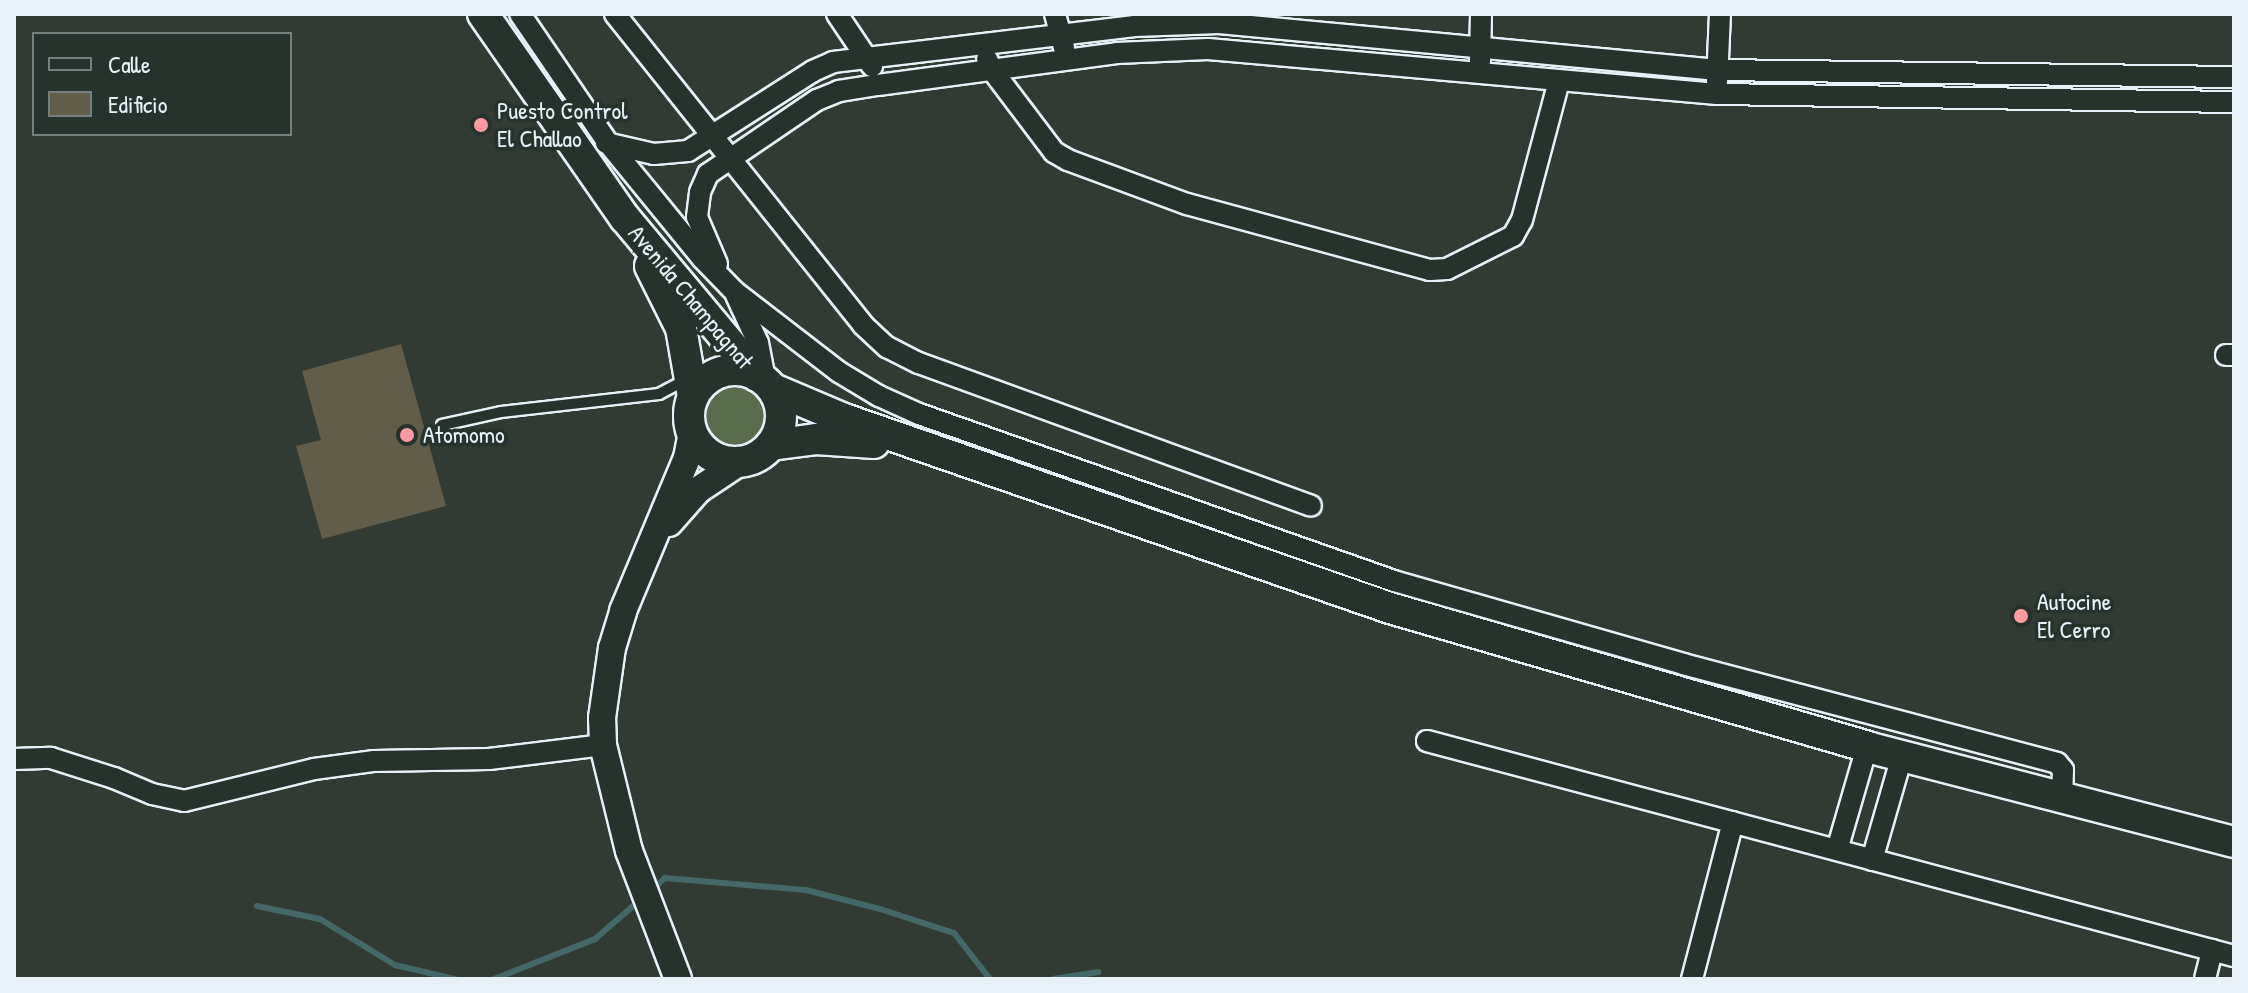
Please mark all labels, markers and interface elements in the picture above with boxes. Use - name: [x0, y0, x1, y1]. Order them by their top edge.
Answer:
- legend: [32, 32, 292, 136]
- text: Calle: [108, 48, 150, 80]
- text: Edificio: [108, 88, 167, 120]
- place label: Puesto Control El Challao: [497, 97, 628, 153]
- marker: Puesto Control El Challao: [472, 116, 490, 134]
- street label: Avenida Champagnat: [622, 219, 760, 375]
- place label: Atomomo: [423, 421, 505, 449]
- marker: Atomomo: [398, 426, 416, 444]
- place label: Autocine El Cerro: [2037, 588, 2111, 644]
- marker: Autocine El Cerro: [2012, 607, 2030, 625]

